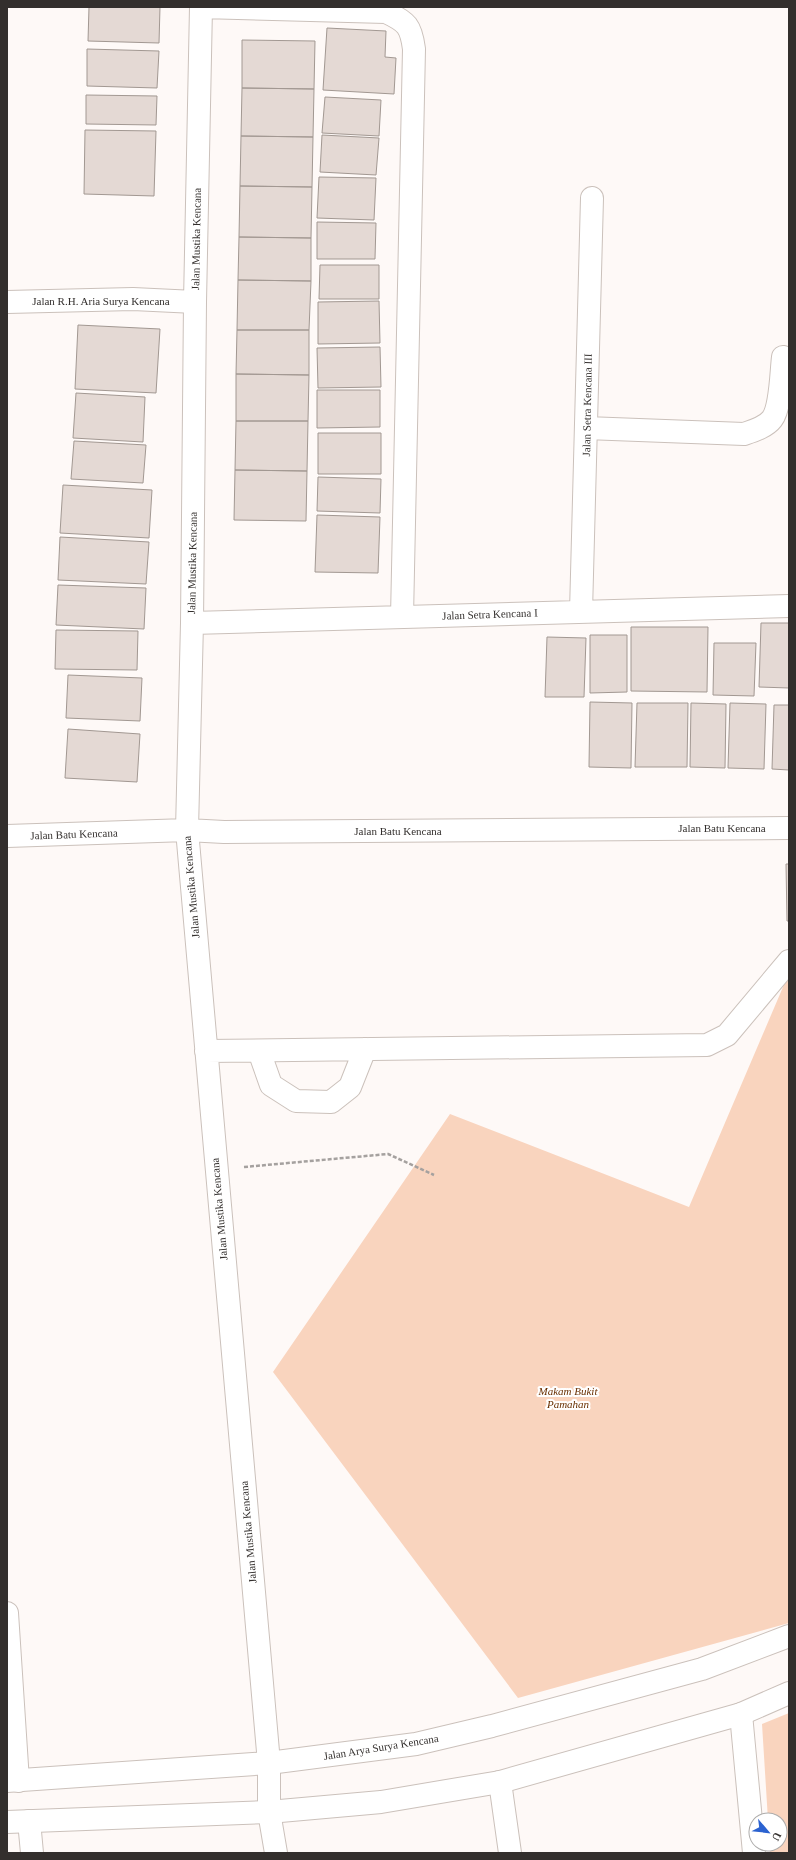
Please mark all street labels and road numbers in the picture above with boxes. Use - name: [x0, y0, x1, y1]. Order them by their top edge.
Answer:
- street label: Jalan Mustika Kencana: [189, 187, 203, 290]
- street label: Jalan R.H. Aria Surya Kencana: [32, 295, 170, 307]
- street label: Jalan Setra Kencana III: [580, 353, 594, 457]
- street label: Jalan Mustika Kencana: [185, 511, 199, 614]
- street label: Jalan Setra Kencana I: [442, 606, 538, 622]
- street label: Jalan Batu Kencana: [678, 822, 766, 834]
- street label: Jalan Batu Kencana: [354, 825, 442, 837]
- street label: Jalan Batu Kencana: [30, 826, 118, 842]
- street label: Jalan Mustika Kencana: [181, 835, 201, 939]
- street label: Jalan Mustika Kencana: [209, 1157, 229, 1261]
- street label: Jalan Mustika Kencana: [238, 1480, 258, 1584]
- street label: Jalan Arya Surya Kencana: [323, 1732, 440, 1762]

